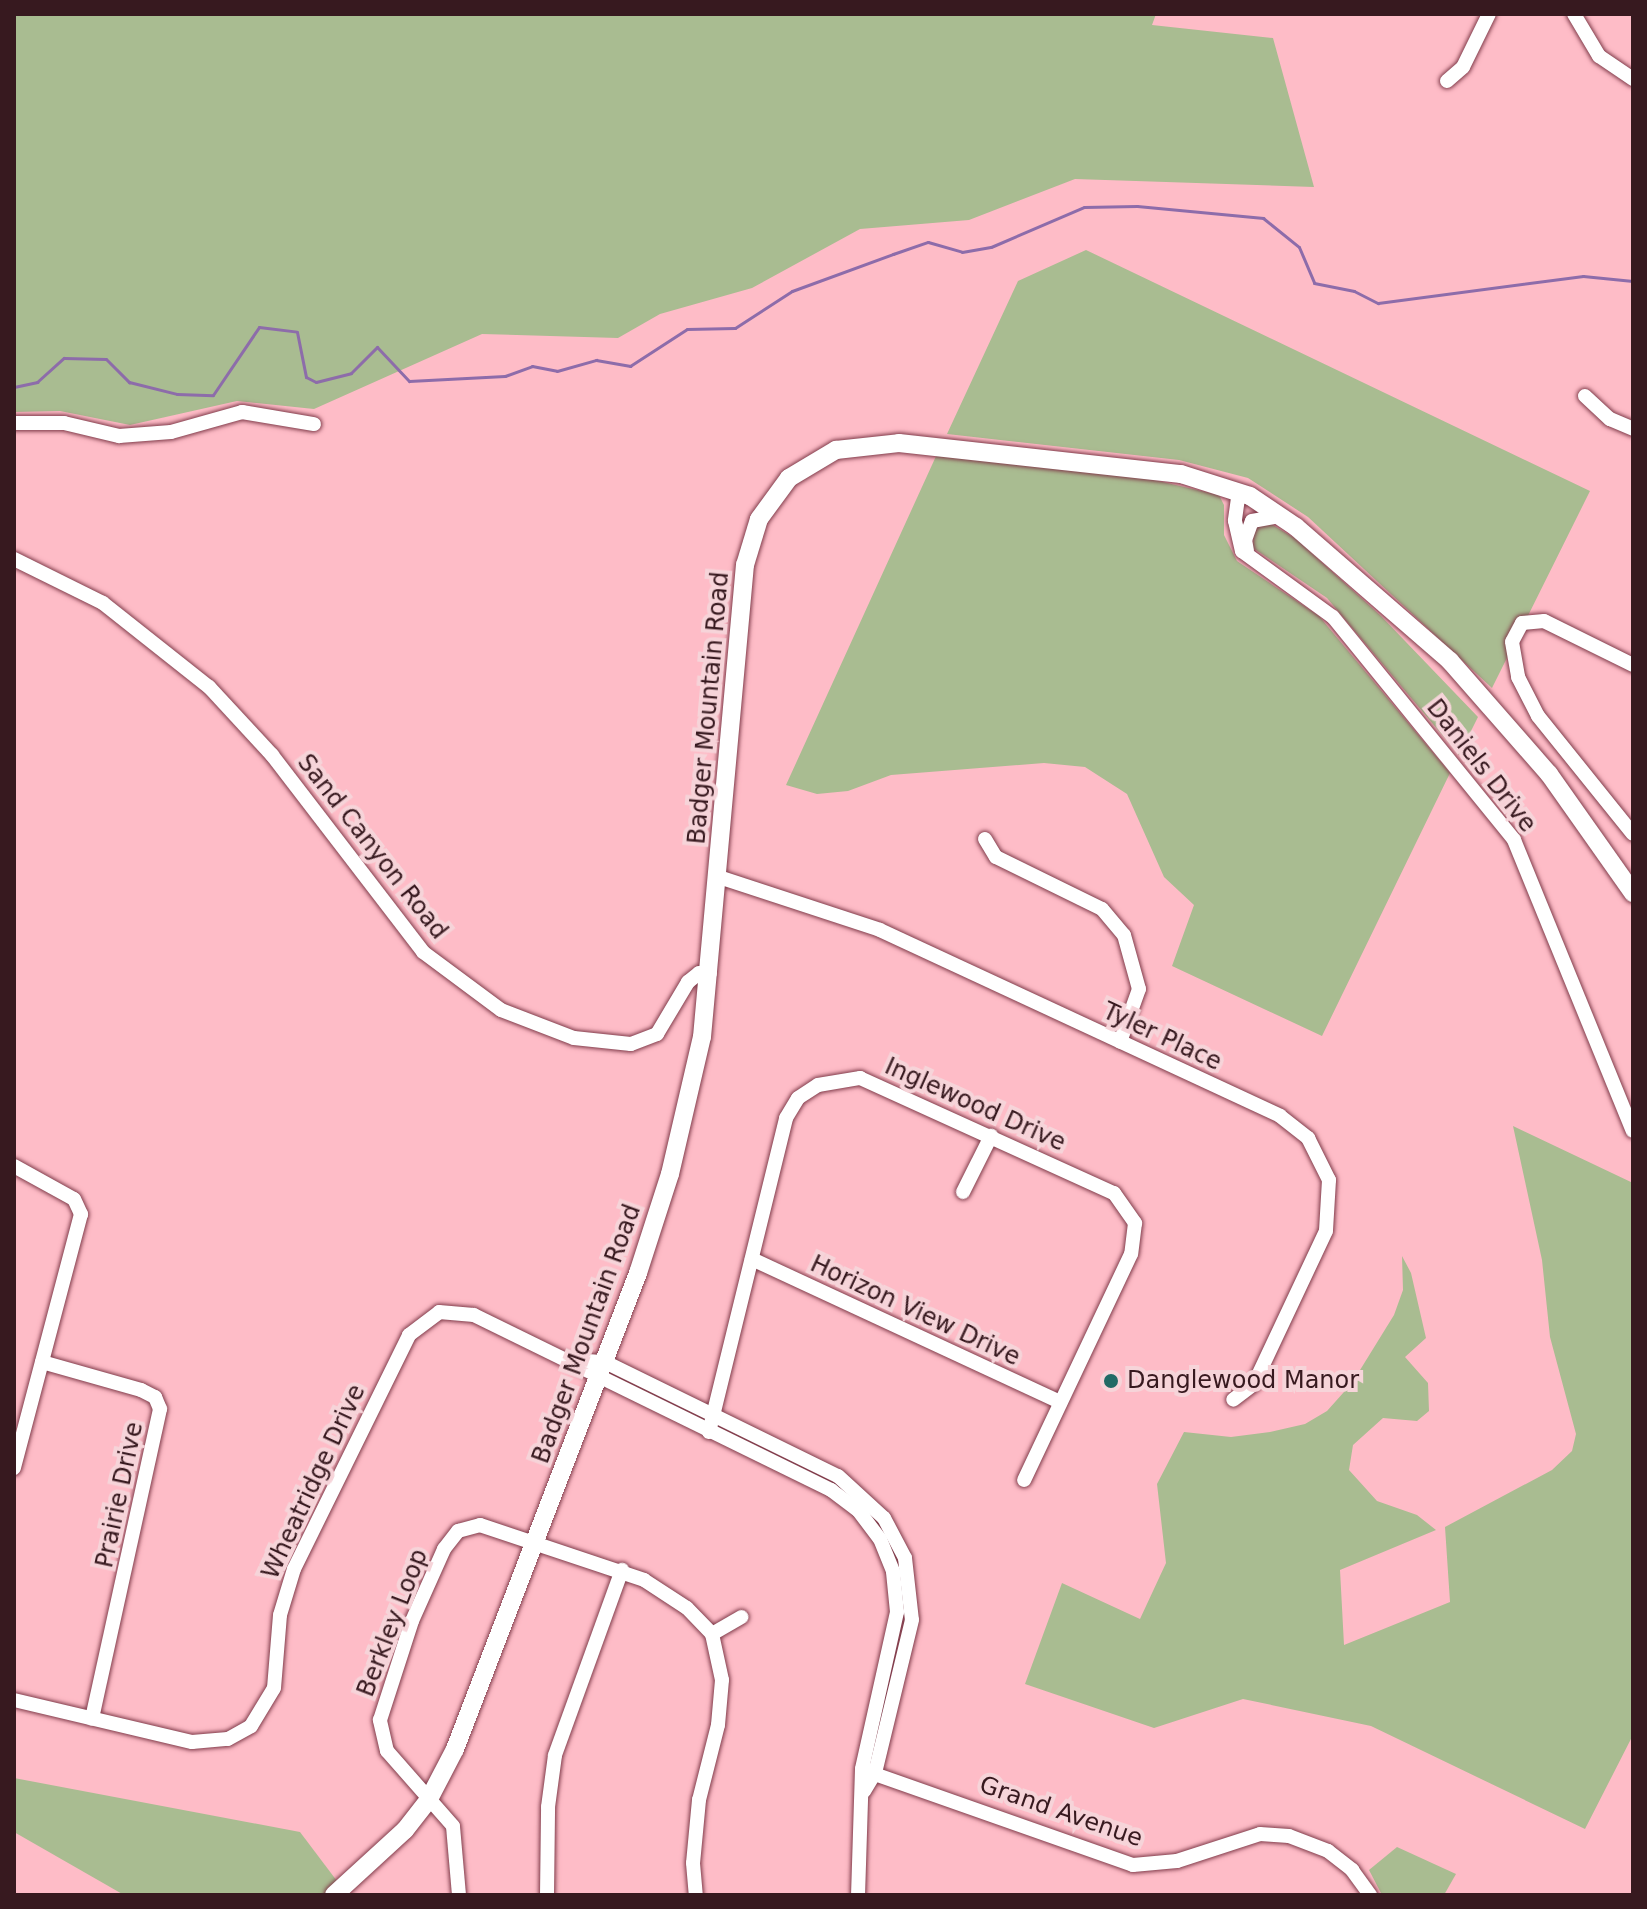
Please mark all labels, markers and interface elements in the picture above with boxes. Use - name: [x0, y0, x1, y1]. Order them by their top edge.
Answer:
- street label: Badger Mountain Road: [683, 570, 735, 846]
- street label: Daniels Drive: [1420, 694, 1542, 838]
- street label: Sand Canyon Road: [291, 749, 453, 945]
- street label: Tyler Place: [1098, 997, 1226, 1077]
- street label: Inglewood Drive: [880, 1052, 1070, 1158]
- street label: Badger Mountain Road: [527, 1201, 647, 1467]
- street label: Horizon View Drive: [806, 1250, 1024, 1372]
- place label: Danglewood Manor: [1127, 1367, 1359, 1395]
- marker: Danglewood Manor: [1102, 1372, 1120, 1390]
- street label: Wheatridge Drive: [256, 1380, 372, 1584]
- street label: Prairie Drive: [91, 1420, 149, 1570]
- street label: Berkley Loop: [352, 1545, 434, 1701]
- street label: Grand Avenue: [976, 1771, 1146, 1853]

